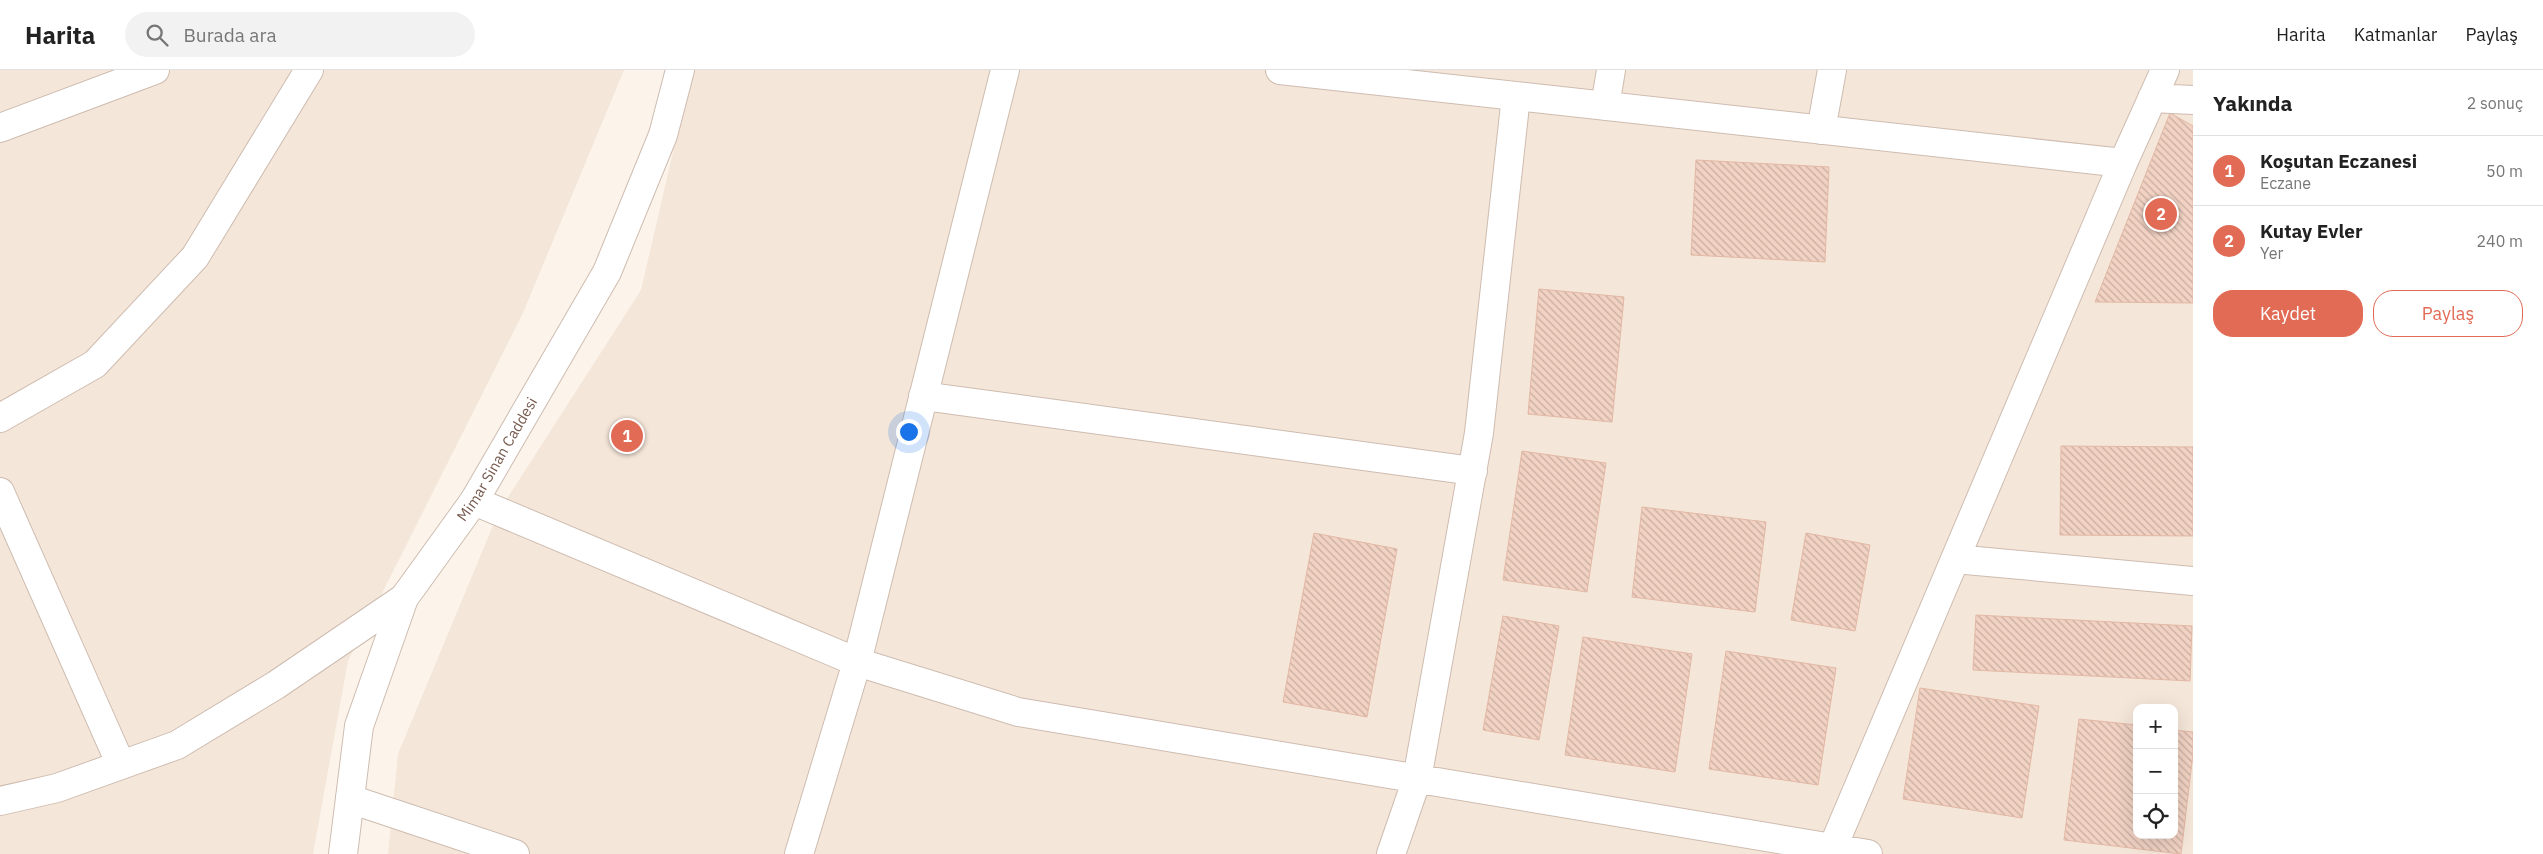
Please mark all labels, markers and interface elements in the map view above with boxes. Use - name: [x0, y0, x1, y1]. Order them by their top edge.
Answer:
- search box: [125, 12, 475, 57]
- text: Harita: [25, 19, 95, 51]
- icon: search: [143, 21, 171, 49]
- text: Burada ara: [183, 23, 277, 47]
- text: Harita: [2276, 23, 2326, 46]
- text: Katmanlar: [2354, 23, 2437, 46]
- text: Paylaş: [2465, 23, 2518, 46]
- text: Yakında: [2213, 89, 2293, 117]
- text: 2 sonuç: [2467, 93, 2523, 113]
- text: Koşutan Eczanesi: [2260, 149, 2417, 173]
- text: 1: [2224, 161, 2234, 181]
- text: 50 m: [2486, 161, 2523, 181]
- text: Eczane: [2260, 173, 2311, 193]
- pin: 2: [2145, 195, 2177, 233]
- text: Kutay Evler: [2260, 219, 2363, 243]
- text: 2: [2224, 231, 2234, 251]
- text: 240 m: [2476, 231, 2523, 251]
- text: Yer: [2260, 243, 2283, 263]
- button: Kaydet: [2213, 290, 2363, 337]
- button: Paylaş: [2373, 290, 2523, 337]
- street label: Mimar Sinan Caddesi: [452, 394, 541, 525]
- pin: 1: [611, 417, 643, 455]
- your location: [896, 419, 922, 445]
- map controls: [2133, 704, 2178, 839]
- button: +: [2133, 704, 2178, 749]
- button: −: [2133, 749, 2178, 794]
- button: locate: [2133, 794, 2178, 839]

